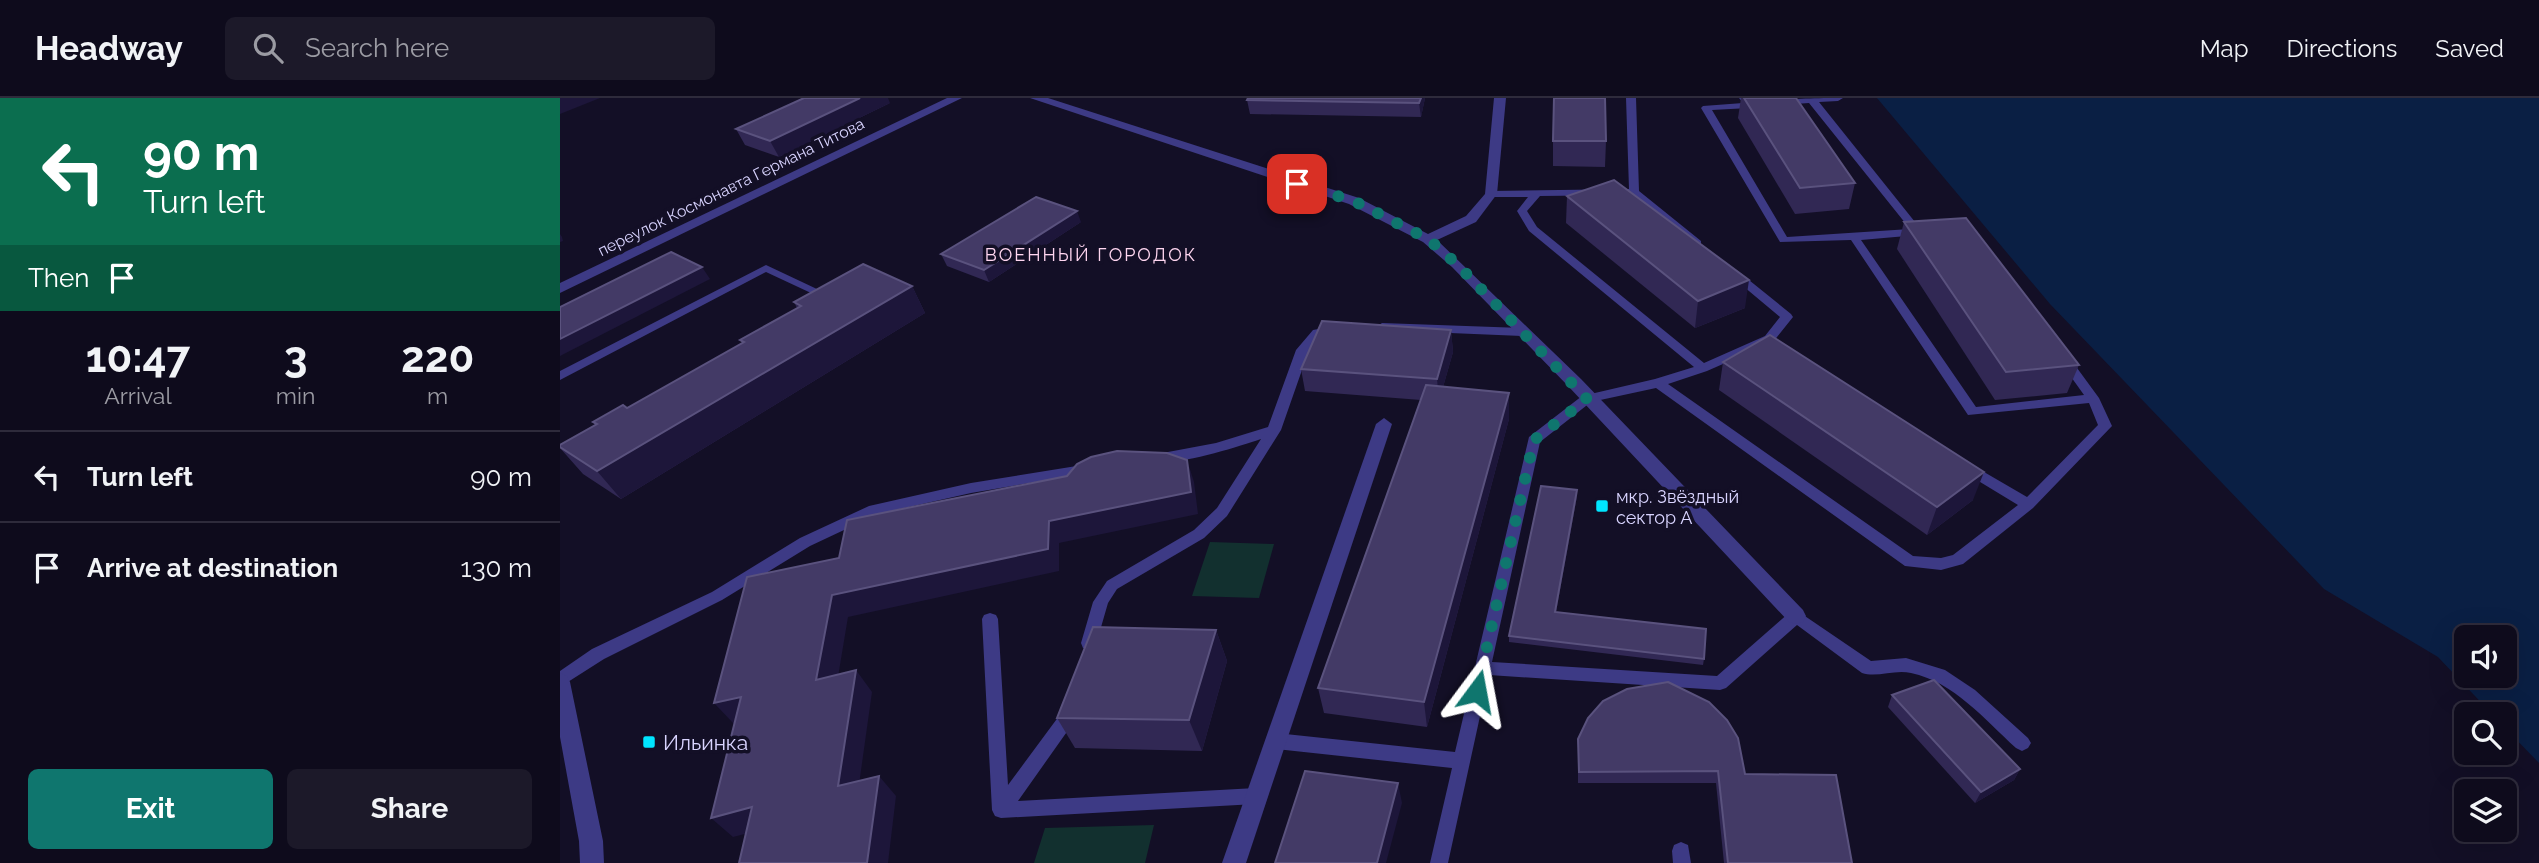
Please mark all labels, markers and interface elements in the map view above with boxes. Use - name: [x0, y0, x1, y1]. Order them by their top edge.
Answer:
- search box: [225, 17, 715, 80]
- text: Headway: [35, 29, 183, 68]
- icon: search: [249, 29, 287, 67]
- text: Search here: [305, 33, 449, 63]
- text: Map: [2200, 34, 2249, 63]
- text: Directions: [2287, 34, 2397, 63]
- text: Saved: [2435, 34, 2504, 63]
- street label: переулок Космонавта Германа Титова: [595, 114, 867, 260]
- text: 90 m: [143, 124, 259, 181]
- icon: left: [28, 126, 119, 217]
- pin: [1267, 154, 1327, 214]
- icon: arrive: [1278, 165, 1316, 203]
- text: Turn left: [143, 183, 265, 220]
- district label: ВОЕННЫЙ ГОРОДОК: [985, 244, 1197, 265]
- icon: arrive: [103, 259, 141, 297]
- text: Then: [28, 263, 89, 293]
- text: 10:47: [86, 333, 190, 382]
- text: 3: [284, 333, 307, 382]
- text: 220: [401, 333, 474, 382]
- text: Arrival: [104, 382, 172, 409]
- text: min: [276, 382, 315, 409]
- text: m: [427, 382, 448, 409]
- icon: left: [28, 458, 66, 496]
- text: Turn left: [87, 462, 193, 492]
- text: 90 m: [470, 462, 532, 492]
- place label: мкр. Звёздный сектор А: [1616, 486, 1739, 528]
- marker: мкр. Звёздный сектор А: [1594, 498, 1610, 514]
- icon: arrive: [28, 549, 66, 587]
- text: Arrive at destination: [87, 553, 338, 583]
- text: 130 m: [461, 553, 532, 583]
- map controls: [2454, 625, 2517, 842]
- button: sound: [2454, 625, 2517, 688]
- position arrow: [1440, 654, 1514, 728]
- button: search: [2454, 702, 2517, 765]
- place label: Ильинка: [663, 730, 748, 755]
- marker: Ильинка: [641, 734, 657, 750]
- button: Exit: [28, 769, 273, 849]
- button: Share: [287, 769, 532, 849]
- button: layers: [2454, 779, 2517, 842]

